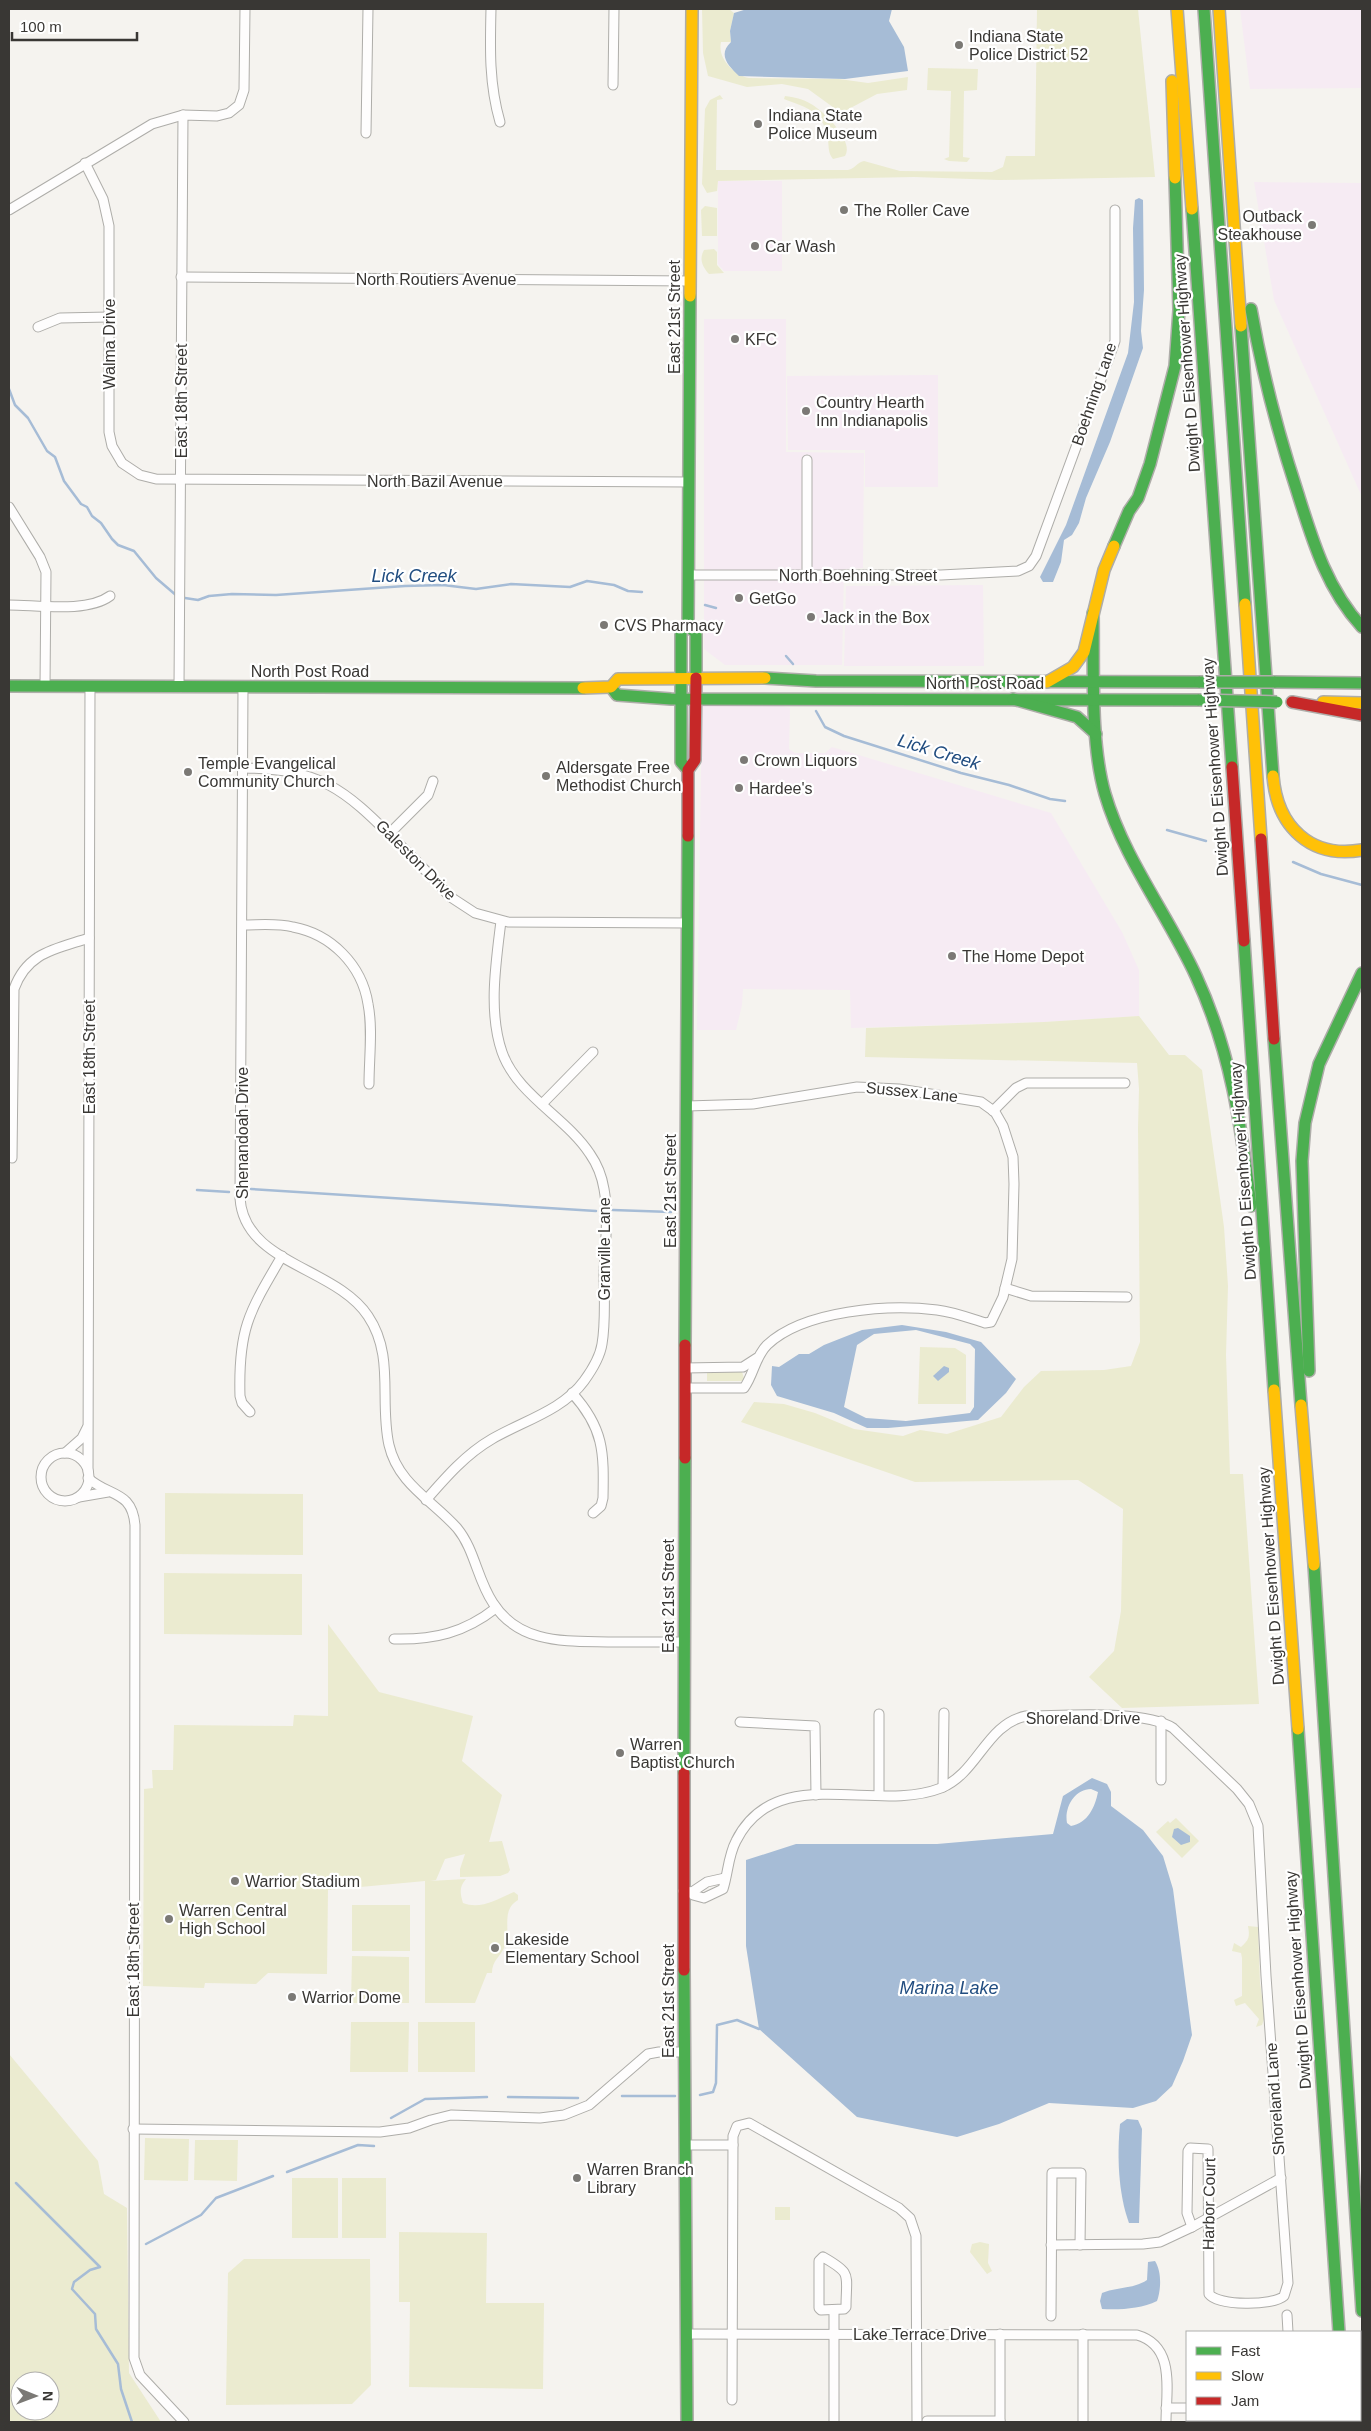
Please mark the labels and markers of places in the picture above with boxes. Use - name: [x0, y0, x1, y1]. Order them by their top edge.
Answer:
- place label: Indiana State Police District 52: [969, 28, 1088, 63]
- marker: Indiana State Police District 52: [953, 39, 965, 51]
- place label: Indiana State Police Museum: [768, 107, 877, 142]
- marker: Indiana State Police Museum: [752, 118, 764, 130]
- place label: The Roller Cave: [854, 202, 970, 219]
- marker: The Roller Cave: [838, 204, 850, 216]
- place label: Outback Steakhouse: [1217, 208, 1303, 243]
- marker: Outback Steakhouse: [1306, 219, 1318, 231]
- place label: Car Wash: [765, 238, 836, 255]
- marker: Car Wash: [749, 240, 761, 252]
- place label: KFC: [745, 331, 777, 348]
- marker: KFC: [729, 333, 741, 345]
- place label: Country Hearth Inn Indianapolis: [816, 394, 928, 429]
- marker: Country Hearth Inn Indianapolis: [800, 405, 812, 417]
- place label: GetGo: [749, 590, 796, 607]
- marker: GetGo: [733, 592, 745, 604]
- place label: Jack in the Box: [821, 609, 930, 626]
- marker: Jack in the Box: [805, 611, 817, 623]
- place label: CVS Pharmacy: [614, 617, 723, 634]
- marker: CVS Pharmacy: [598, 619, 610, 631]
- place label: Crown Liquors: [754, 752, 857, 769]
- marker: Crown Liquors: [738, 754, 750, 766]
- place label: Temple Evangelical Community Church: [198, 755, 336, 790]
- place label: Aldersgate Free Methodist Church: [556, 759, 681, 794]
- marker: Temple Evangelical Community Church: [182, 766, 194, 778]
- marker: Aldersgate Free Methodist Church: [540, 770, 552, 782]
- place label: Hardee's: [749, 780, 813, 797]
- marker: Hardee's: [733, 782, 745, 794]
- place label: The Home Depot: [962, 948, 1084, 965]
- marker: The Home Depot: [946, 950, 958, 962]
- place label: Warren Baptist Church: [630, 1736, 735, 1771]
- marker: Warren Baptist Church: [614, 1747, 626, 1759]
- place label: Warrior Stadium: [245, 1873, 360, 1890]
- marker: Warrior Stadium: [229, 1875, 241, 1887]
- place label: Warren Central High School: [179, 1902, 287, 1937]
- marker: Warren Central High School: [163, 1913, 175, 1925]
- place label: Lakeside Elementary School: [505, 1931, 639, 1966]
- marker: Lakeside Elementary School: [489, 1942, 501, 1954]
- place label: Warrior Dome: [302, 1989, 401, 2006]
- marker: Warrior Dome: [286, 1991, 298, 2003]
- place label: Warren Branch Library: [587, 2161, 694, 2196]
- marker: Warren Branch Library: [571, 2172, 583, 2184]

